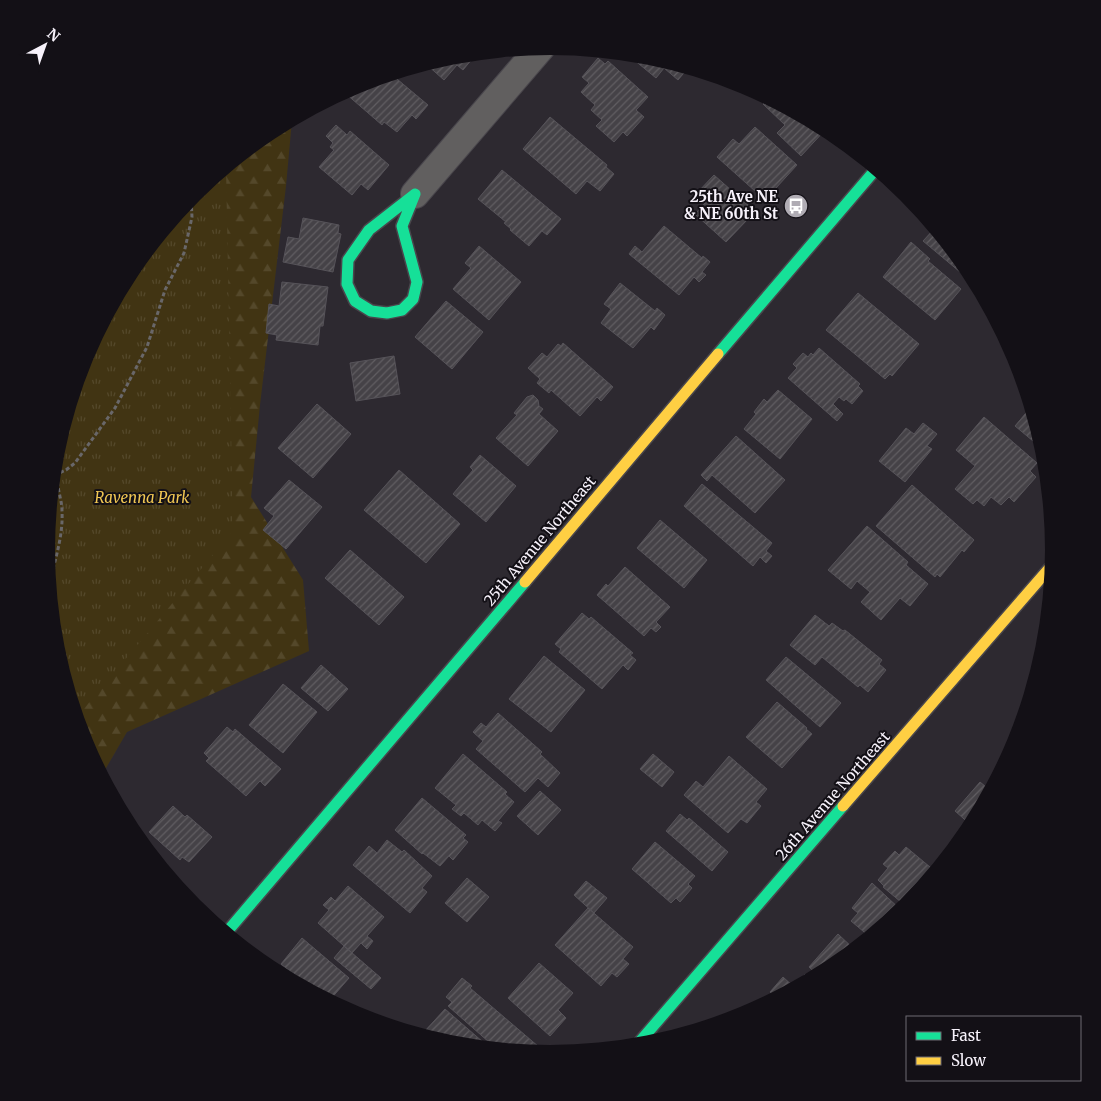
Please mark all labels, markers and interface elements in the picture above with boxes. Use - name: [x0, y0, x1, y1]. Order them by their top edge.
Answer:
- north arrow: [20, 20, 70, 70]
- text: N: [43, 25, 64, 46]
- place label: 25th Ave NE & NE 60th St: [684, 187, 778, 223]
- bus stop icon: 25th Ave NE & NE 60th St: [783, 193, 809, 219]
- street label: 25th Avenue Northeast: [480, 472, 600, 610]
- park label: Ravenna Park: [94, 488, 190, 507]
- street label: 26th Avenue Northeast: [771, 727, 894, 864]
- legend: [906, 1016, 1081, 1081]
- text: Fast: [951, 1026, 981, 1045]
- text: Slow: [951, 1051, 986, 1070]

